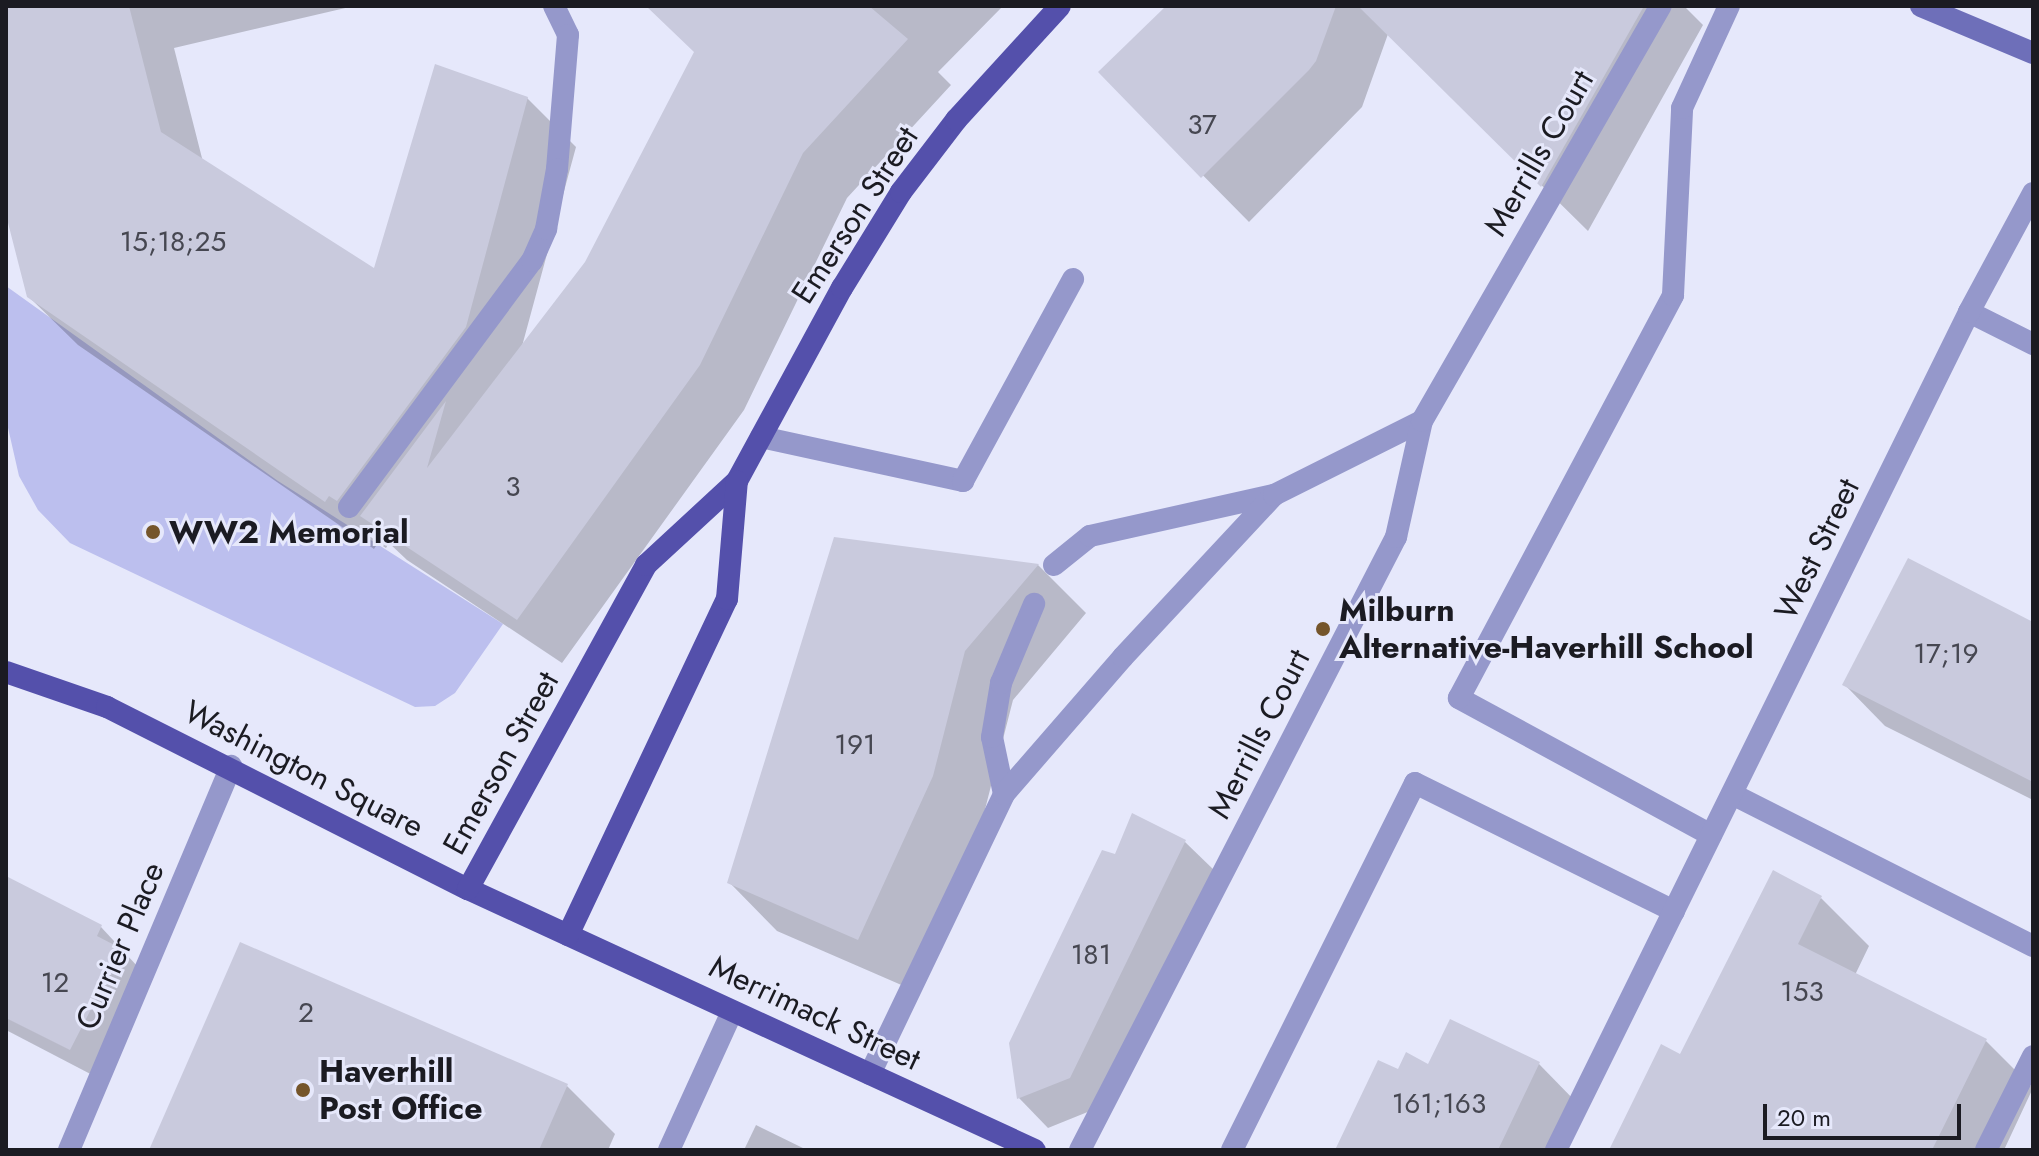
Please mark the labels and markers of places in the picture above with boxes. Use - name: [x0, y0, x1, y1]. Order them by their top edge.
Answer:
- place label: WW2 Memorial: [169, 513, 409, 551]
- marker: WW2 Memorial: [144, 523, 162, 541]
- place label: Milburn Alternative-Haverhill School: [1339, 592, 1754, 667]
- marker: Milburn Alternative-Haverhill School: [1314, 620, 1332, 638]
- place label: Haverhill Post Office: [319, 1053, 482, 1128]
- marker: Haverhill Post Office: [294, 1081, 312, 1099]

